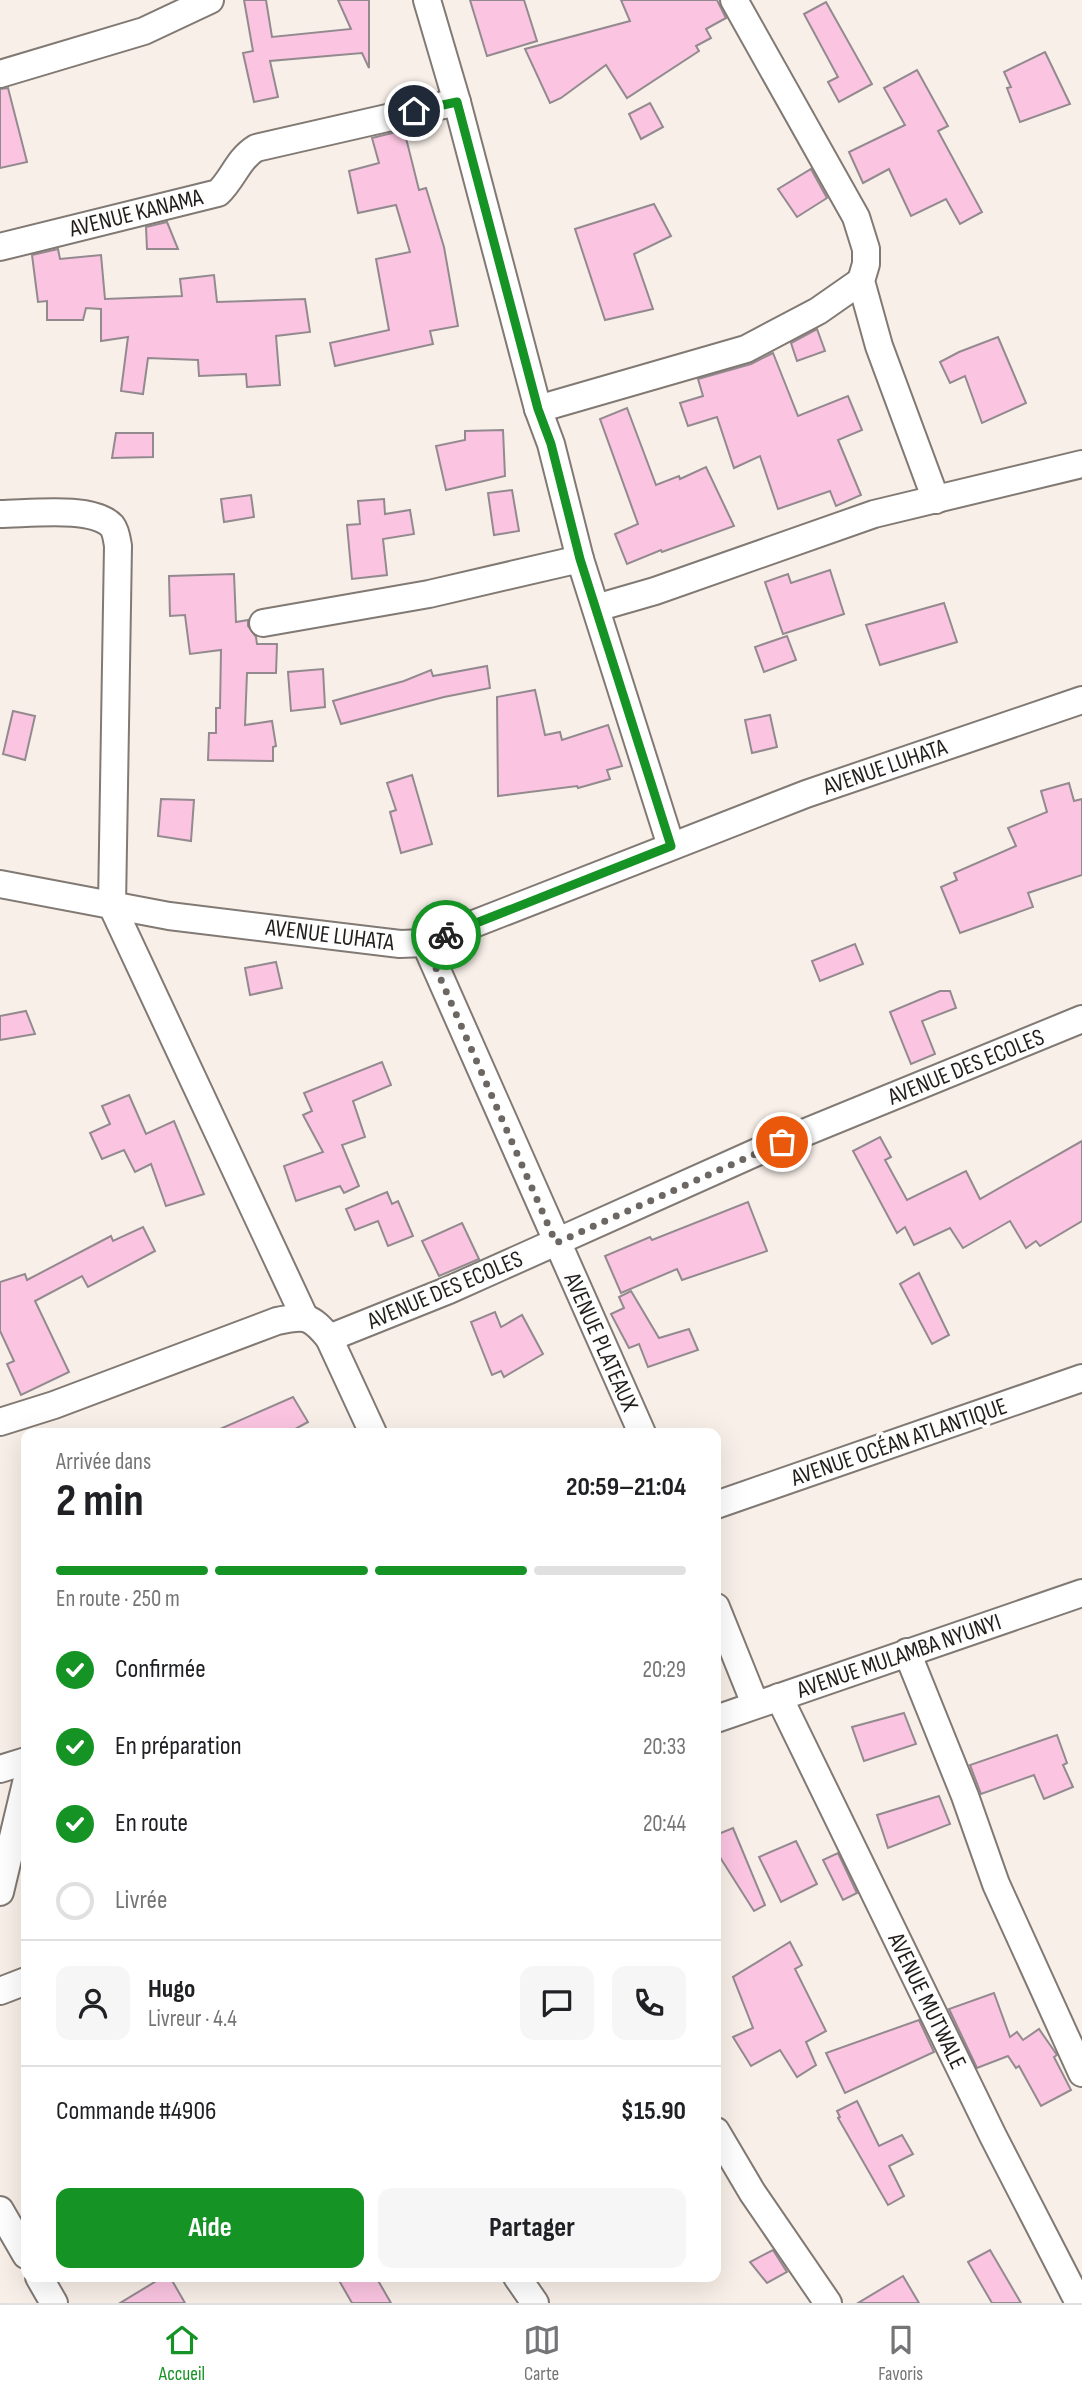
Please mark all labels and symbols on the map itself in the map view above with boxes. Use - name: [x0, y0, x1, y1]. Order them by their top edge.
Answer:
- pin: [384, 81, 444, 141]
- street label: AVENUE KANAMA: [65, 182, 206, 244]
- street label: AVENUE LUHATA: [818, 732, 951, 802]
- courier: [411, 900, 481, 970]
- street label: AVENUE LUHATA: [263, 913, 397, 957]
- street label: AVENUE DES ECOLES: [883, 1022, 1048, 1112]
- pin: [752, 1112, 812, 1172]
- street label: AVENUE DES ECOLES: [362, 1244, 527, 1336]
- street label: AVENUE PLATEAUX: [557, 1268, 645, 1416]
- street label: AVENUE OCÉAN ATLANTIQUE: [786, 1391, 1011, 1493]
- street label: AVENUE MULAMBA NYUNYI: [792, 1607, 1005, 1705]
- street label: AVENUE MUTWALE: [881, 1927, 973, 2074]

